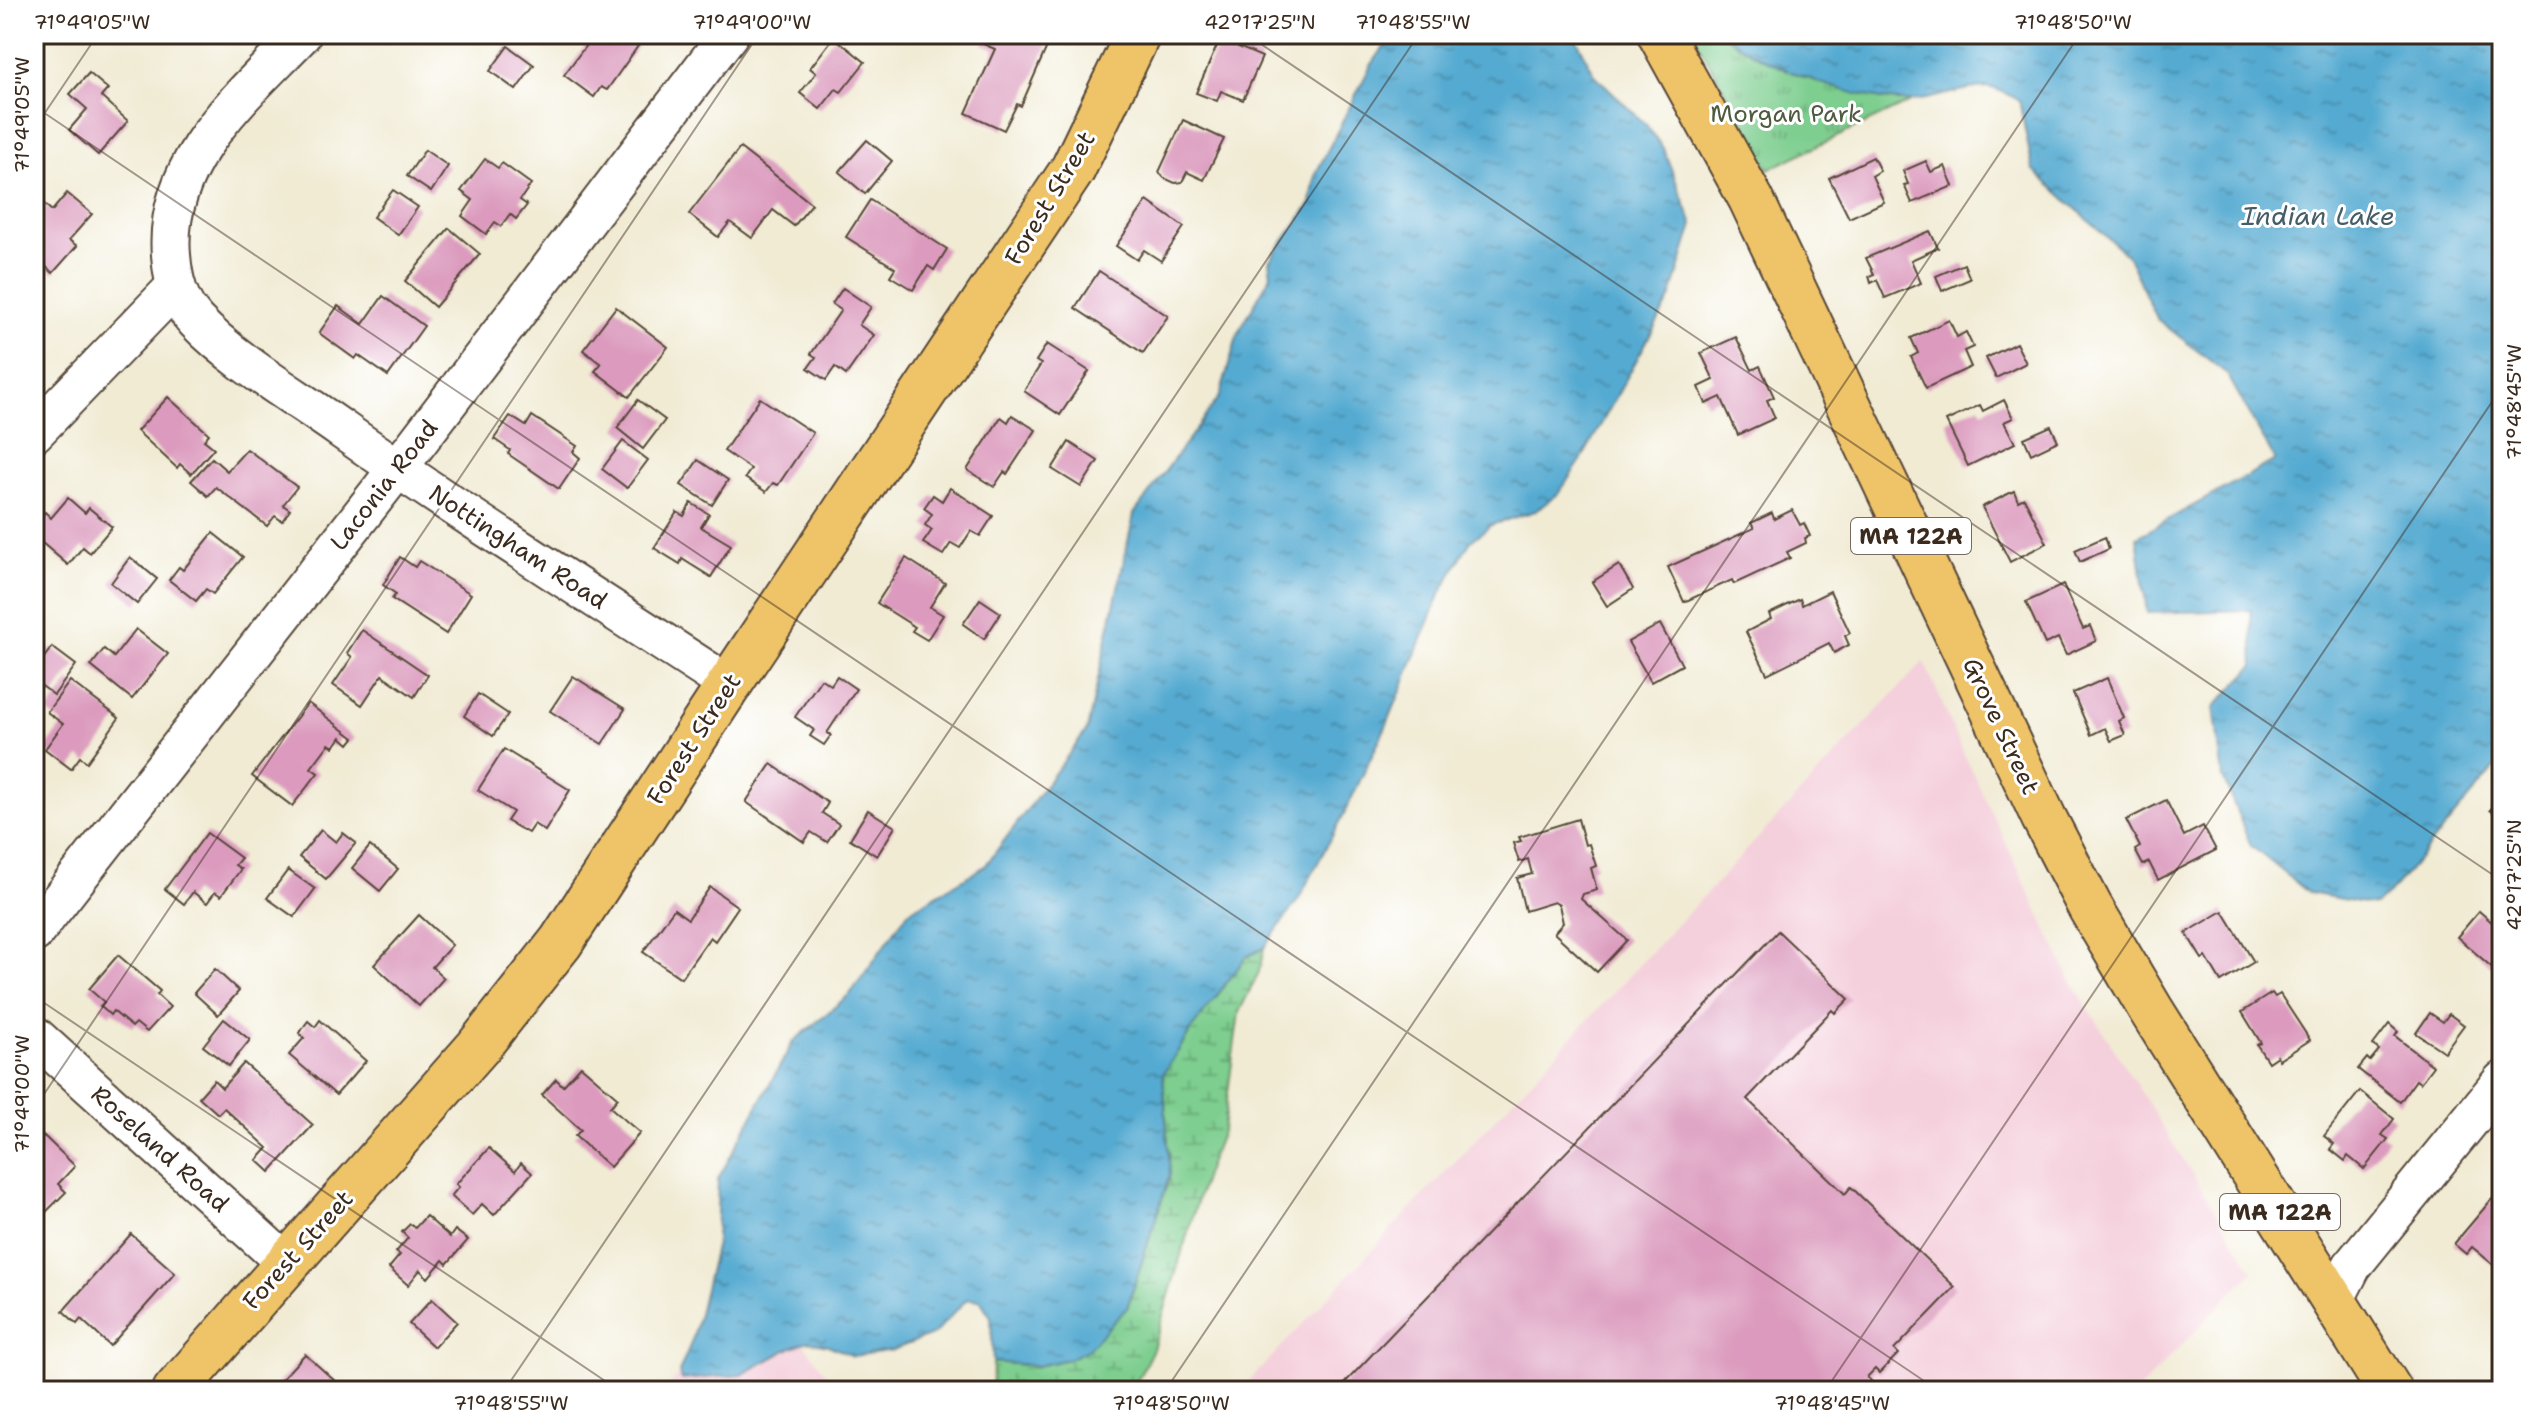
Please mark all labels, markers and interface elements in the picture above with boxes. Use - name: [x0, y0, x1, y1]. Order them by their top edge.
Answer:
- text: 71°49'05"W: [34, 9, 150, 35]
- text: 71°49'00"W: [693, 9, 811, 35]
- text: 42°17'25"N: [1204, 9, 1316, 35]
- text: 71°48'55"W: [1355, 9, 1471, 35]
- text: 71°48'50"W: [2014, 9, 2132, 35]
- text: 71°49'05"W: [9, 57, 35, 173]
- park label: Morgan Park: [1710, 98, 1862, 130]
- street label: Forest Street: [997, 125, 1103, 271]
- water label: Indian Lake: [2240, 198, 2395, 233]
- text: 71°48'45"W: [2501, 344, 2527, 460]
- street label: Laconia Road: [323, 413, 445, 557]
- street label: Nottingham Road: [423, 477, 613, 617]
- road number: MA 122A: [1851, 518, 1971, 554]
- street label: Grove Street: [1955, 652, 2047, 800]
- street label: Forest Street: [640, 667, 748, 811]
- text: 42°17'25"N: [2501, 819, 2527, 931]
- text: 71°49'00"W: [9, 1035, 35, 1153]
- street label: Roseland Road: [84, 1078, 236, 1220]
- street label: Forest Street: [236, 1183, 360, 1317]
- road number: MA 122A: [2220, 1194, 2340, 1230]
- text: 71°48'55"W: [453, 1390, 569, 1416]
- text: 71°48'50"W: [1112, 1390, 1230, 1416]
- text: 71°48'45"W: [1774, 1390, 1890, 1416]

